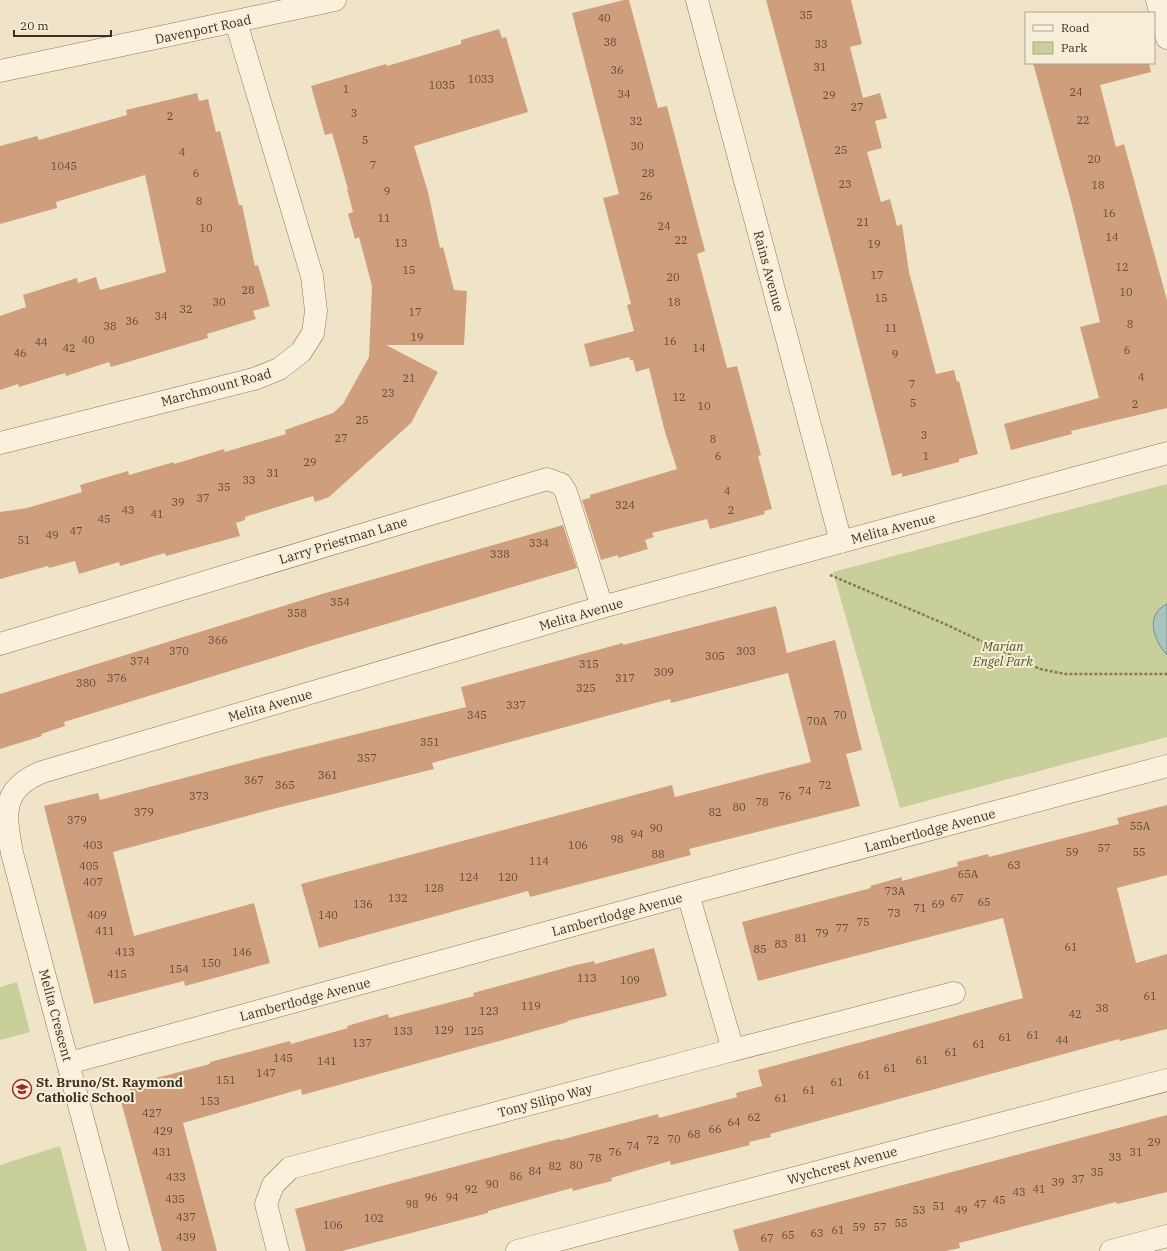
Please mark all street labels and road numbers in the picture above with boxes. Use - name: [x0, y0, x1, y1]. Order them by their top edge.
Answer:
- street label: Davenport Road: [153, 11, 253, 48]
- street label: Rains Avenue: [750, 229, 788, 314]
- street label: Marchmount Road: [159, 365, 273, 410]
- street label: Melita Avenue: [849, 509, 937, 548]
- street label: Larry Priestman Lane: [277, 513, 409, 568]
- street label: Melita Avenue: [537, 594, 625, 635]
- street label: Melita Avenue: [226, 685, 314, 726]
- street label: Lambertlodge Avenue: [863, 805, 997, 856]
- street label: Lambertlodge Avenue: [550, 889, 684, 940]
- street label: Melita Crescent: [35, 967, 76, 1063]
- street label: Lambertlodge Avenue: [238, 974, 372, 1025]
- street label: Tony Silipo Way: [496, 1080, 594, 1121]
- street label: Wychcrest Avenue: [785, 1143, 899, 1188]

